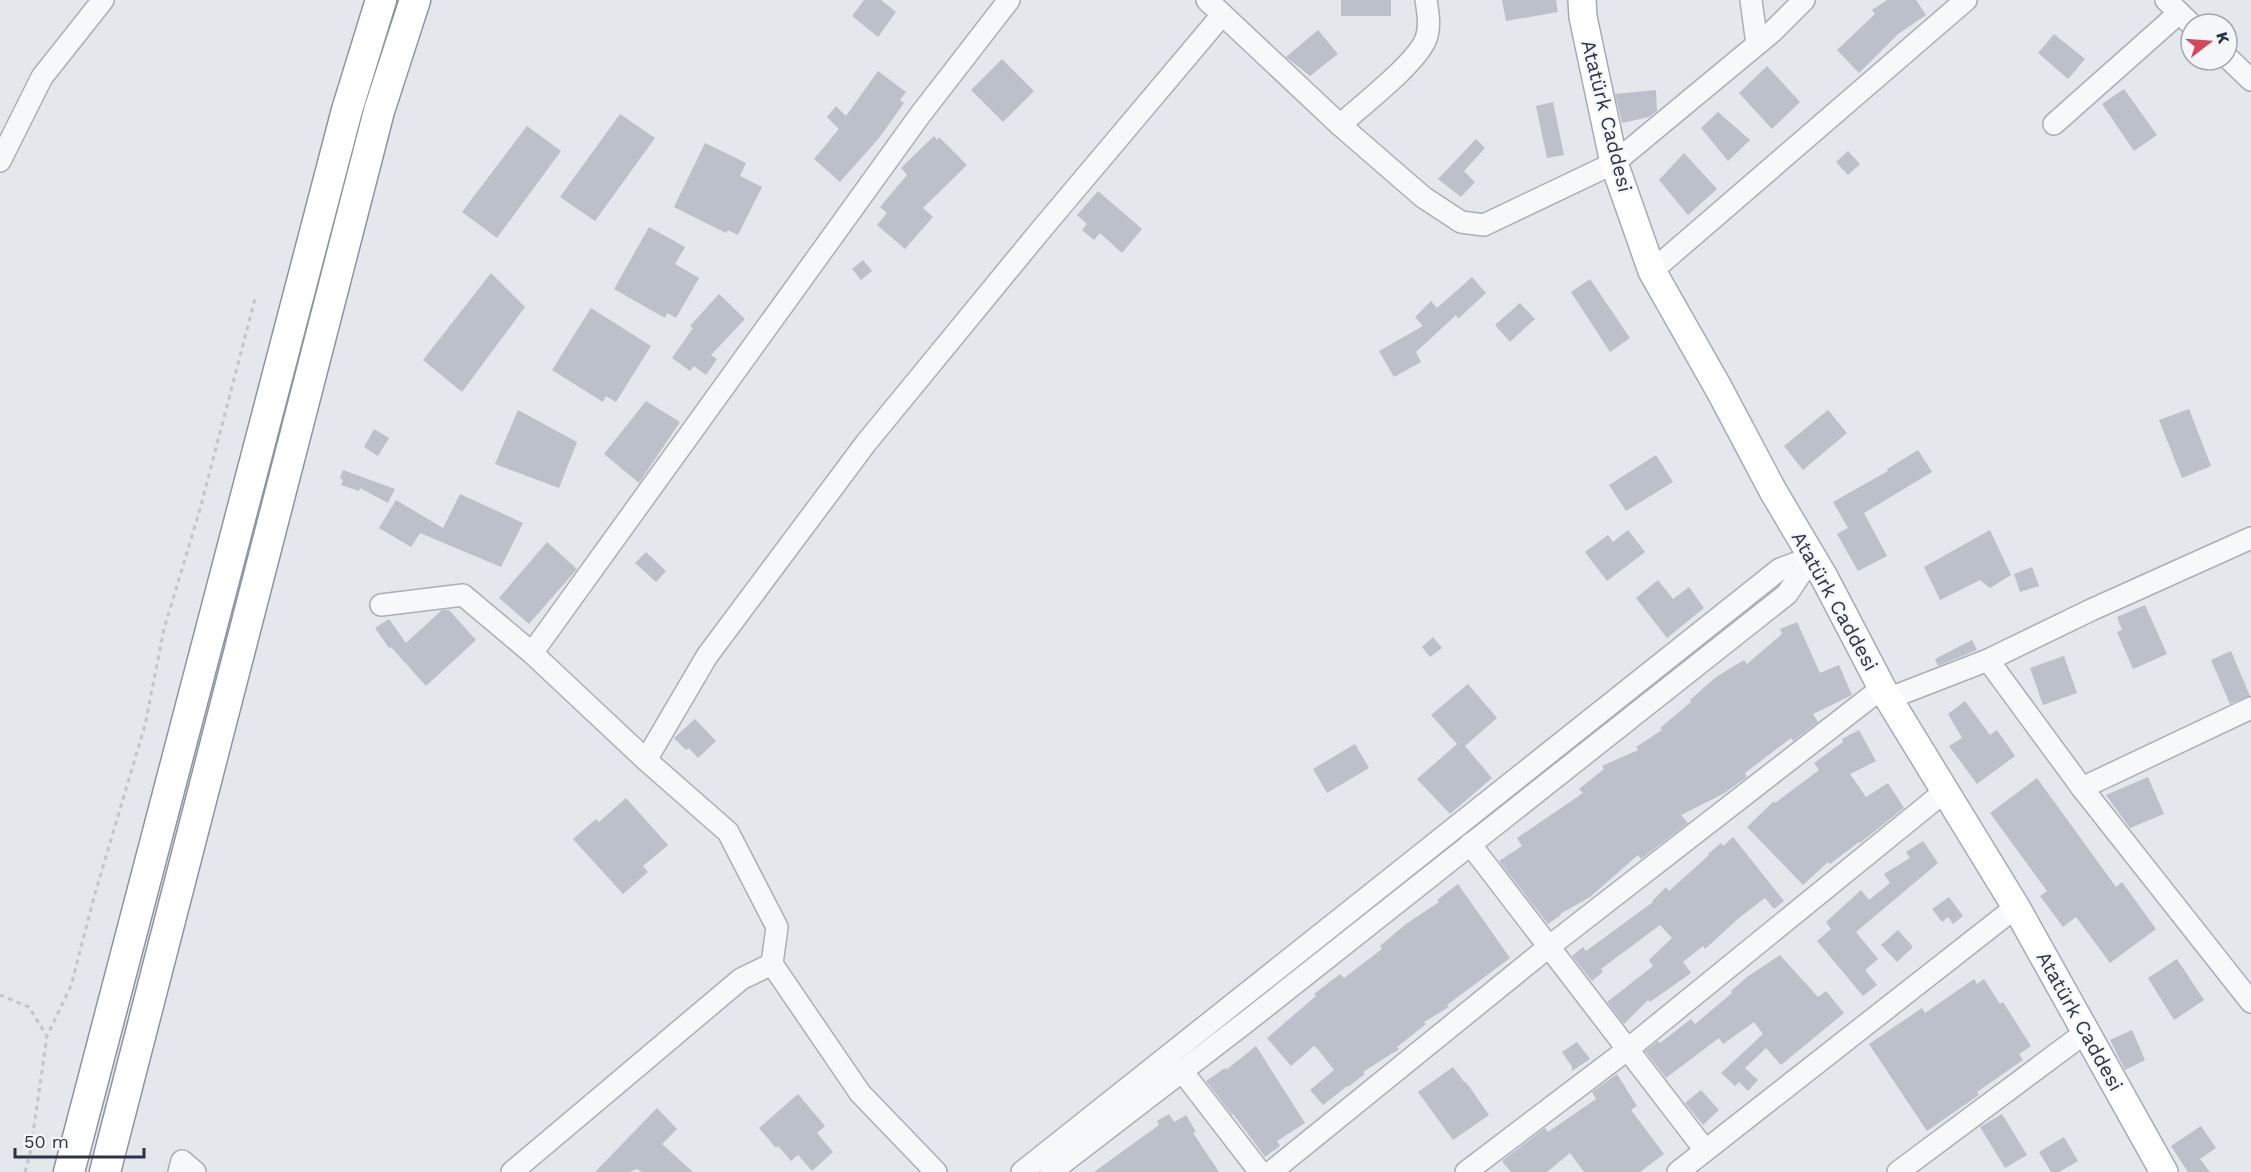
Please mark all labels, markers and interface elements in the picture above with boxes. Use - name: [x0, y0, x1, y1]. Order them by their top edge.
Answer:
- north arrow: [2179, 12, 2239, 72]
- text: K: [2212, 30, 2234, 46]
- street label: Atatürk Caddesi: [1576, 37, 1638, 195]
- street label: Atatürk Caddesi: [1787, 527, 1883, 675]
- street label: Atatürk Caddesi: [2032, 947, 2128, 1095]
- scale bar: [15, 1121, 144, 1159]
- text: 50 m: [24, 1131, 69, 1152]

